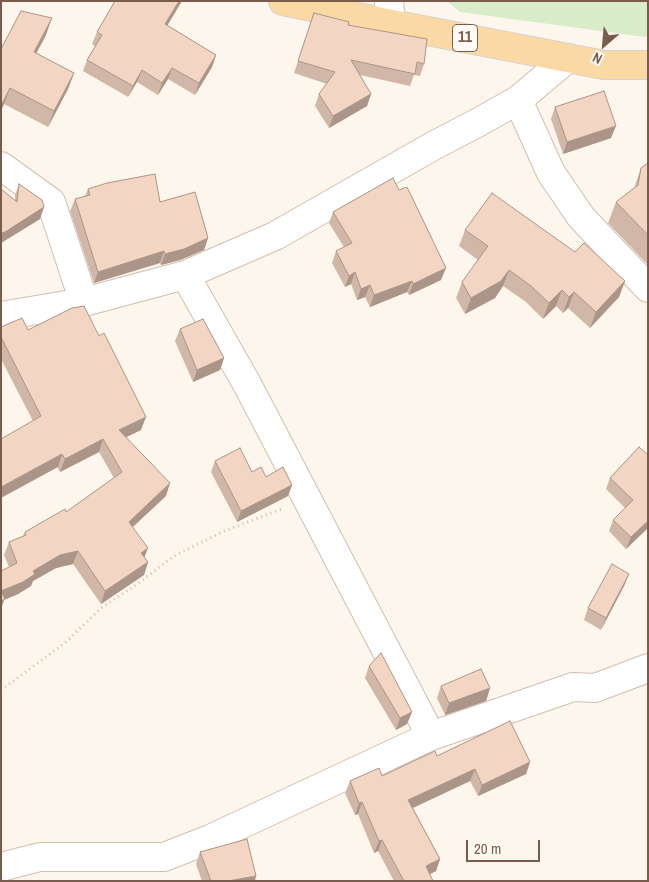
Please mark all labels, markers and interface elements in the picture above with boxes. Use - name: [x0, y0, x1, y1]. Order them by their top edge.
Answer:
- north arrow: [579, 20, 629, 70]
- road number: 11: [452, 24, 478, 52]
- text: N: [589, 48, 605, 68]
- scale bar: [469, 830, 543, 862]
- text: 20 m: [474, 838, 501, 859]

